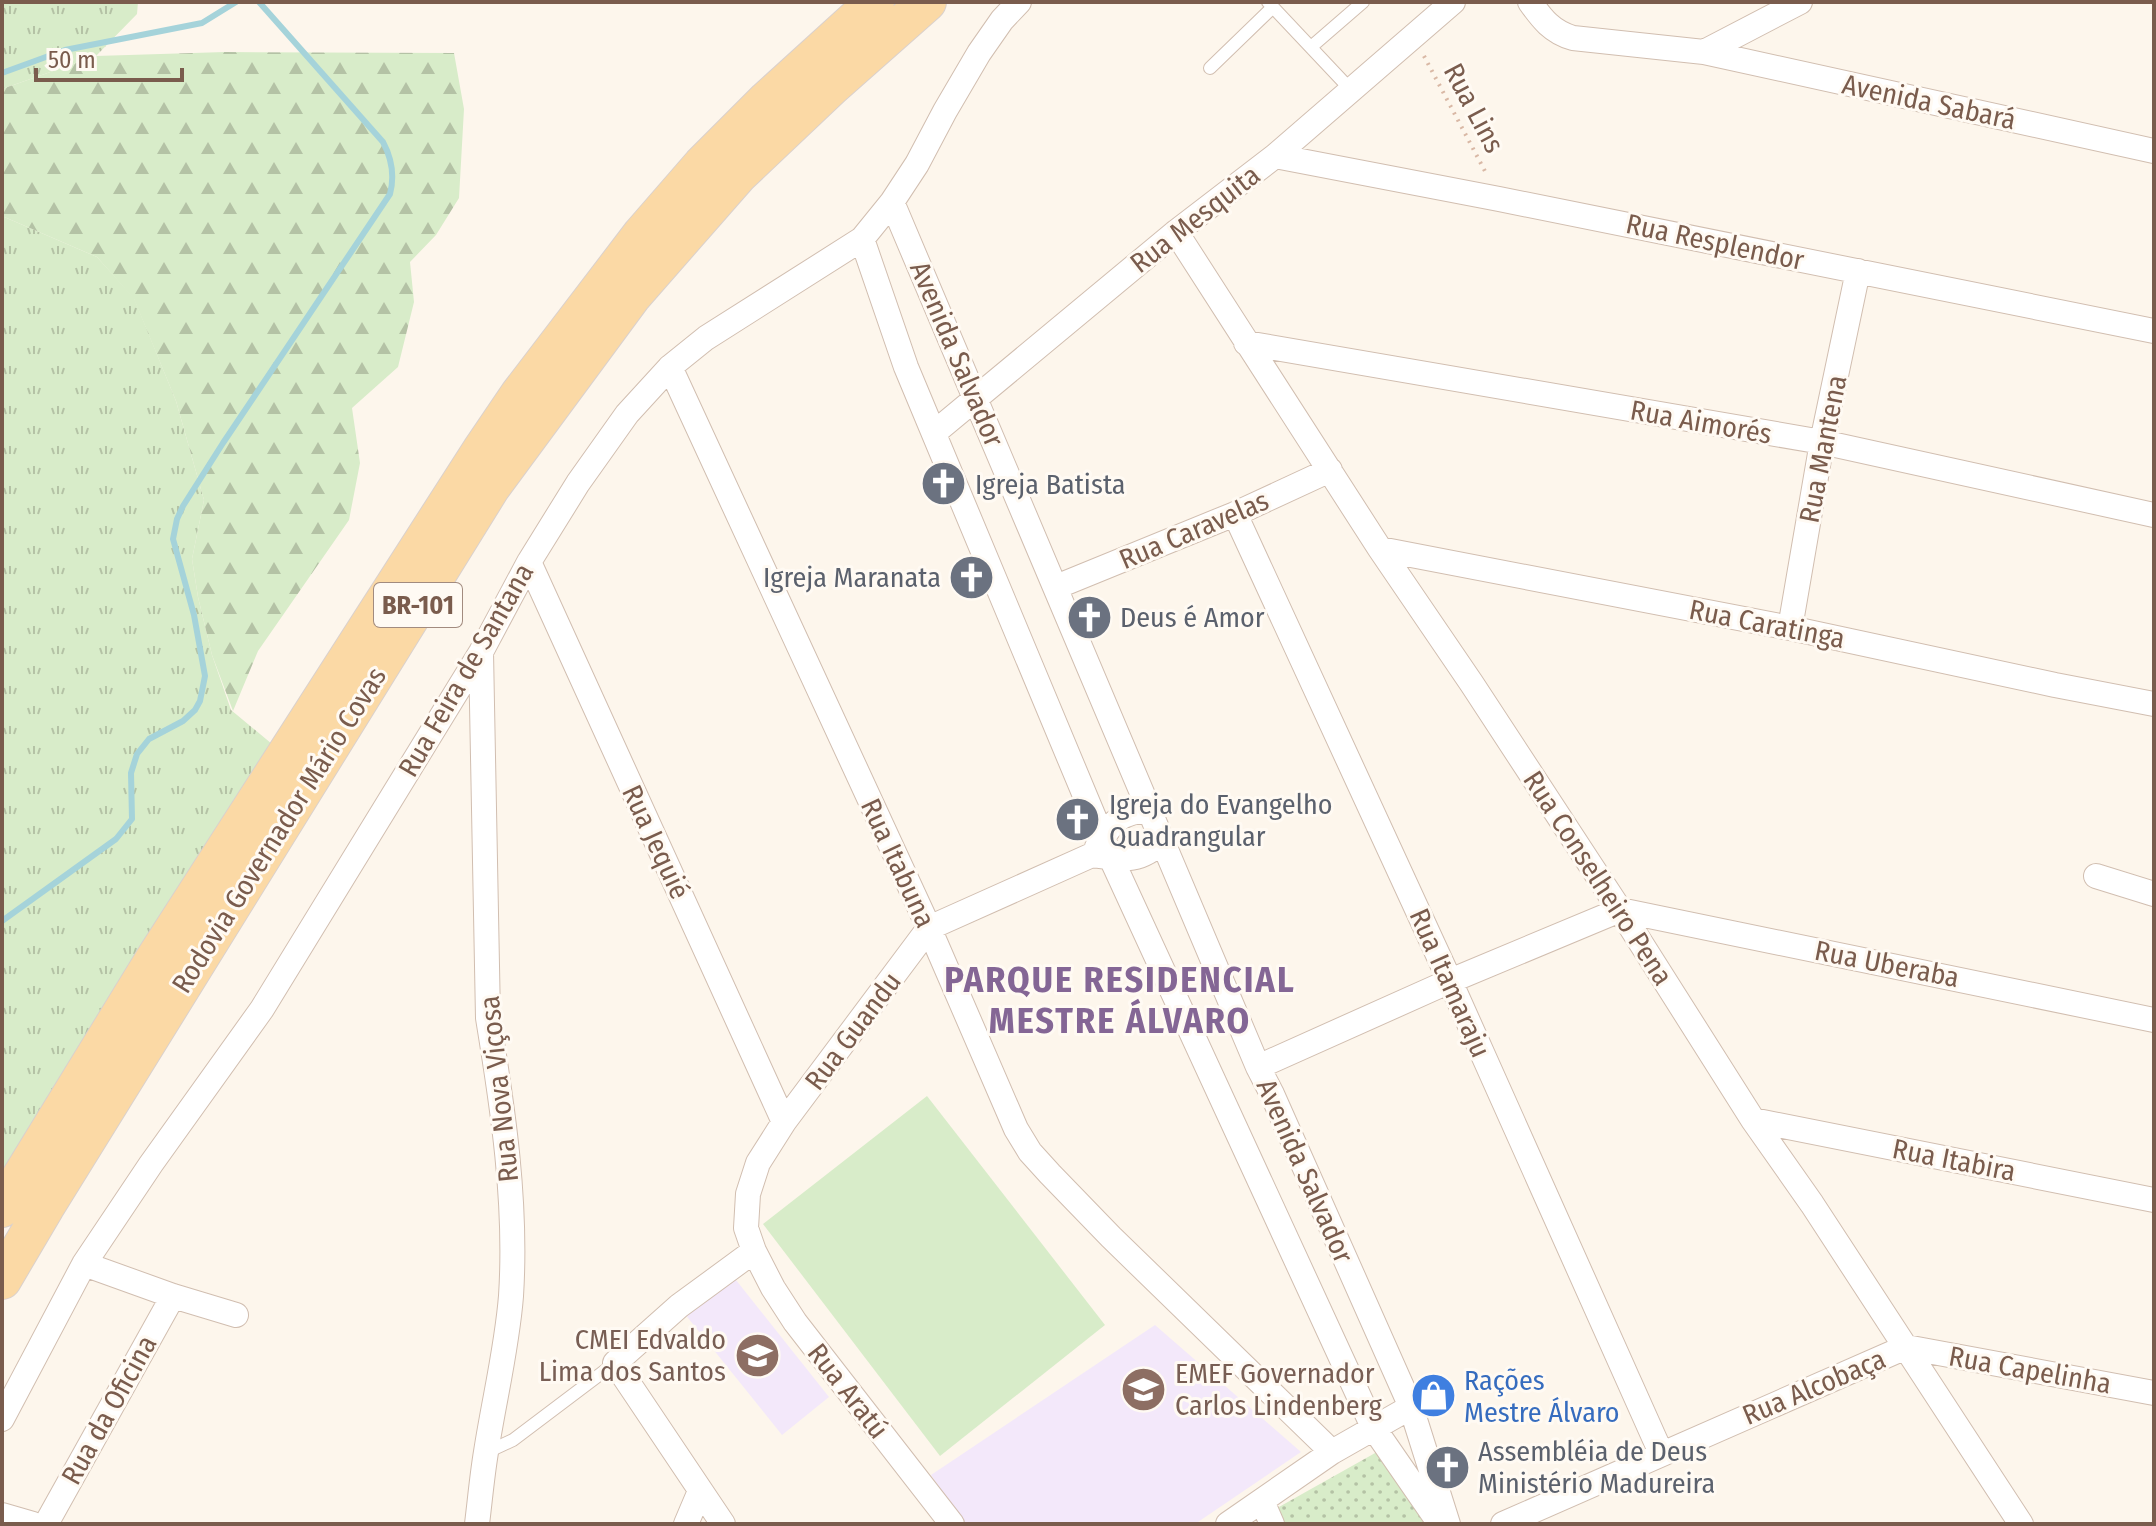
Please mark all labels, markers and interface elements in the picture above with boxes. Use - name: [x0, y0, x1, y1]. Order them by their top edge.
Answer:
- scale bar: [36, 32, 182, 82]
- text: 50 m: [48, 46, 96, 74]
- street label: Rua Lins: [1437, 58, 1511, 158]
- street label: Avenida Sabará: [1839, 67, 2019, 137]
- street label: Rua Mesquita: [1124, 158, 1266, 280]
- street label: Rua Resplendor: [1623, 207, 1807, 277]
- street label: Avenida Salvador: [903, 257, 1011, 452]
- street label: Rua Mantena: [1793, 372, 1853, 526]
- street label: Rua Aimorés: [1628, 393, 1774, 451]
- church icon: Igreja Batista: [920, 460, 968, 508]
- place label: Igreja Batista: [975, 468, 1126, 501]
- street label: Rua Caravelas: [1114, 484, 1274, 576]
- church icon: Igreja Maranata: [948, 553, 996, 601]
- street label: Rua Feira de Santana: [392, 558, 540, 782]
- place label: Igreja Maranata: [763, 561, 941, 594]
- road number: BR-101: [374, 583, 462, 627]
- church icon: Deus é Amor: [1065, 593, 1113, 641]
- street label: Rua Caratinga: [1686, 593, 1848, 655]
- place label: Deus é Amor: [1120, 601, 1265, 634]
- street label: Rodovia Governador Mário Covas: [165, 661, 393, 999]
- street label: Rua Conselheiro Pena: [1516, 765, 1680, 991]
- street label: Rua Jequié: [615, 780, 697, 904]
- place label: Igreja do Evangelho Quadrangular: [1109, 788, 1333, 853]
- street label: Rua Itabuna: [854, 793, 942, 933]
- church icon: Igreja do Evangelho Quadrangular: [1054, 796, 1102, 844]
- street label: Rua Itamaraju: [1402, 903, 1498, 1063]
- street label: Rua Uberaba: [1812, 934, 1962, 994]
- district label: PARQUE RESIDENCIAL MESTRE ÁLVARO: [944, 958, 1296, 1043]
- street label: Rua Guandu: [798, 966, 908, 1096]
- street label: Rua Nova Viçosa: [473, 994, 525, 1184]
- street label: Avenida Salvador: [1250, 1074, 1360, 1268]
- street label: Rua Itabira: [1890, 1132, 2018, 1188]
- place label: CMEI Edvaldo Lima dos Santos: [539, 1323, 726, 1388]
- street label: Rua da Oficina: [55, 1330, 163, 1490]
- school or university icon: CMEI Edvaldo Lima dos Santos: [733, 1331, 781, 1379]
- street label: Rua Aratú: [801, 1337, 895, 1445]
- street label: Rua Capelinha: [1946, 1339, 2114, 1401]
- street label: Rua Alcobaça: [1738, 1342, 1890, 1432]
- place label: EMEF Governador Carlos Lindenberg: [1175, 1357, 1383, 1422]
- place label: Rações Mestre Álvaro: [1464, 1364, 1620, 1429]
- school or university icon: EMEF Governador Carlos Lindenberg: [1120, 1365, 1168, 1413]
- shop icon: Rações Mestre Álvaro: [1409, 1372, 1457, 1420]
- place label: Assembléia de Deus Ministério Madureira: [1478, 1435, 1715, 1500]
- church icon: Assembléia de Deus Ministério Madureira: [1423, 1443, 1471, 1491]

